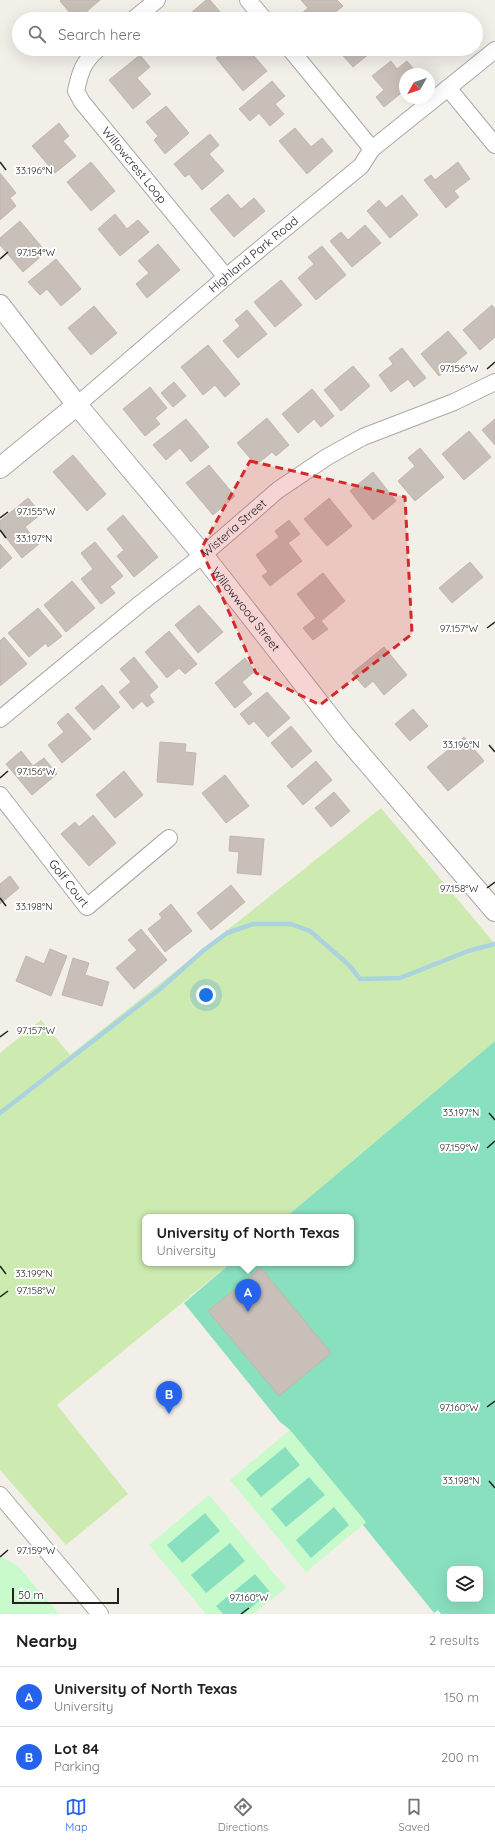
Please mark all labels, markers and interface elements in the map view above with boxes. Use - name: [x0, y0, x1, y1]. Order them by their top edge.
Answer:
- search box: [12, 12, 483, 56]
- icon: search: [26, 23, 48, 45]
- text: Search here: [58, 25, 141, 44]
- north arrow: [399, 68, 435, 104]
- street label: Willowcrest Loop: [99, 124, 170, 206]
- text: 33.196°N: [15, 164, 53, 177]
- street label: Highland Park Road: [205, 213, 301, 295]
- text: 97.154°W: [17, 246, 56, 259]
- text: 97.156°W: [440, 362, 479, 375]
- street label: Wisteria Street: [198, 496, 269, 560]
- text: 97.155°W: [17, 505, 56, 518]
- text: 33.197°N: [16, 532, 52, 545]
- street label: Willowwood Street: [208, 564, 283, 654]
- text: 97.157°W: [440, 622, 479, 635]
- text: 33.196°N: [442, 738, 480, 751]
- text: 97.156°W: [17, 765, 56, 778]
- street label: Golf Court: [46, 856, 92, 910]
- text: 97.158°W: [440, 882, 479, 895]
- text: 33.198°N: [15, 900, 53, 913]
- your location: [196, 985, 216, 1005]
- text: 97.157°W: [17, 1024, 56, 1037]
- text: 33.197°N: [443, 1106, 479, 1119]
- text: 97.159°W: [440, 1141, 479, 1154]
- popup: [142, 1214, 354, 1266]
- text: University of North Texas: [156, 1223, 340, 1242]
- text: University: [156, 1242, 216, 1258]
- text: 33.199°N: [15, 1267, 53, 1280]
- pin: A: [235, 1279, 261, 1312]
- text: 97.158°W: [17, 1284, 56, 1297]
- pin: B: [156, 1381, 182, 1414]
- text: 97.160°W: [439, 1401, 479, 1414]
- text: 33.198°N: [442, 1474, 480, 1487]
- text: 97.159°W: [17, 1544, 56, 1557]
- map controls: [447, 1566, 483, 1602]
- button: layers: [447, 1566, 483, 1602]
- scale bar: [12, 1586, 119, 1605]
- text: 50 m: [18, 1588, 44, 1602]
- text: 97.160°W: [229, 1591, 269, 1604]
- text: Nearby: [16, 1630, 77, 1651]
- text: 2 results: [429, 1632, 479, 1648]
- text: University of North Texas: [54, 1679, 237, 1698]
- text: A: [25, 1689, 33, 1705]
- text: 150 m: [444, 1689, 479, 1705]
- text: University: [54, 1698, 113, 1714]
- text: Lot 84: [54, 1739, 99, 1758]
- text: B: [25, 1749, 33, 1765]
- text: 200 m: [441, 1749, 479, 1765]
- text: Parking: [54, 1758, 100, 1774]
- tab: Map: [65, 1796, 88, 1834]
- tab: Directions: [218, 1796, 268, 1834]
- tab: Saved: [398, 1796, 430, 1834]

